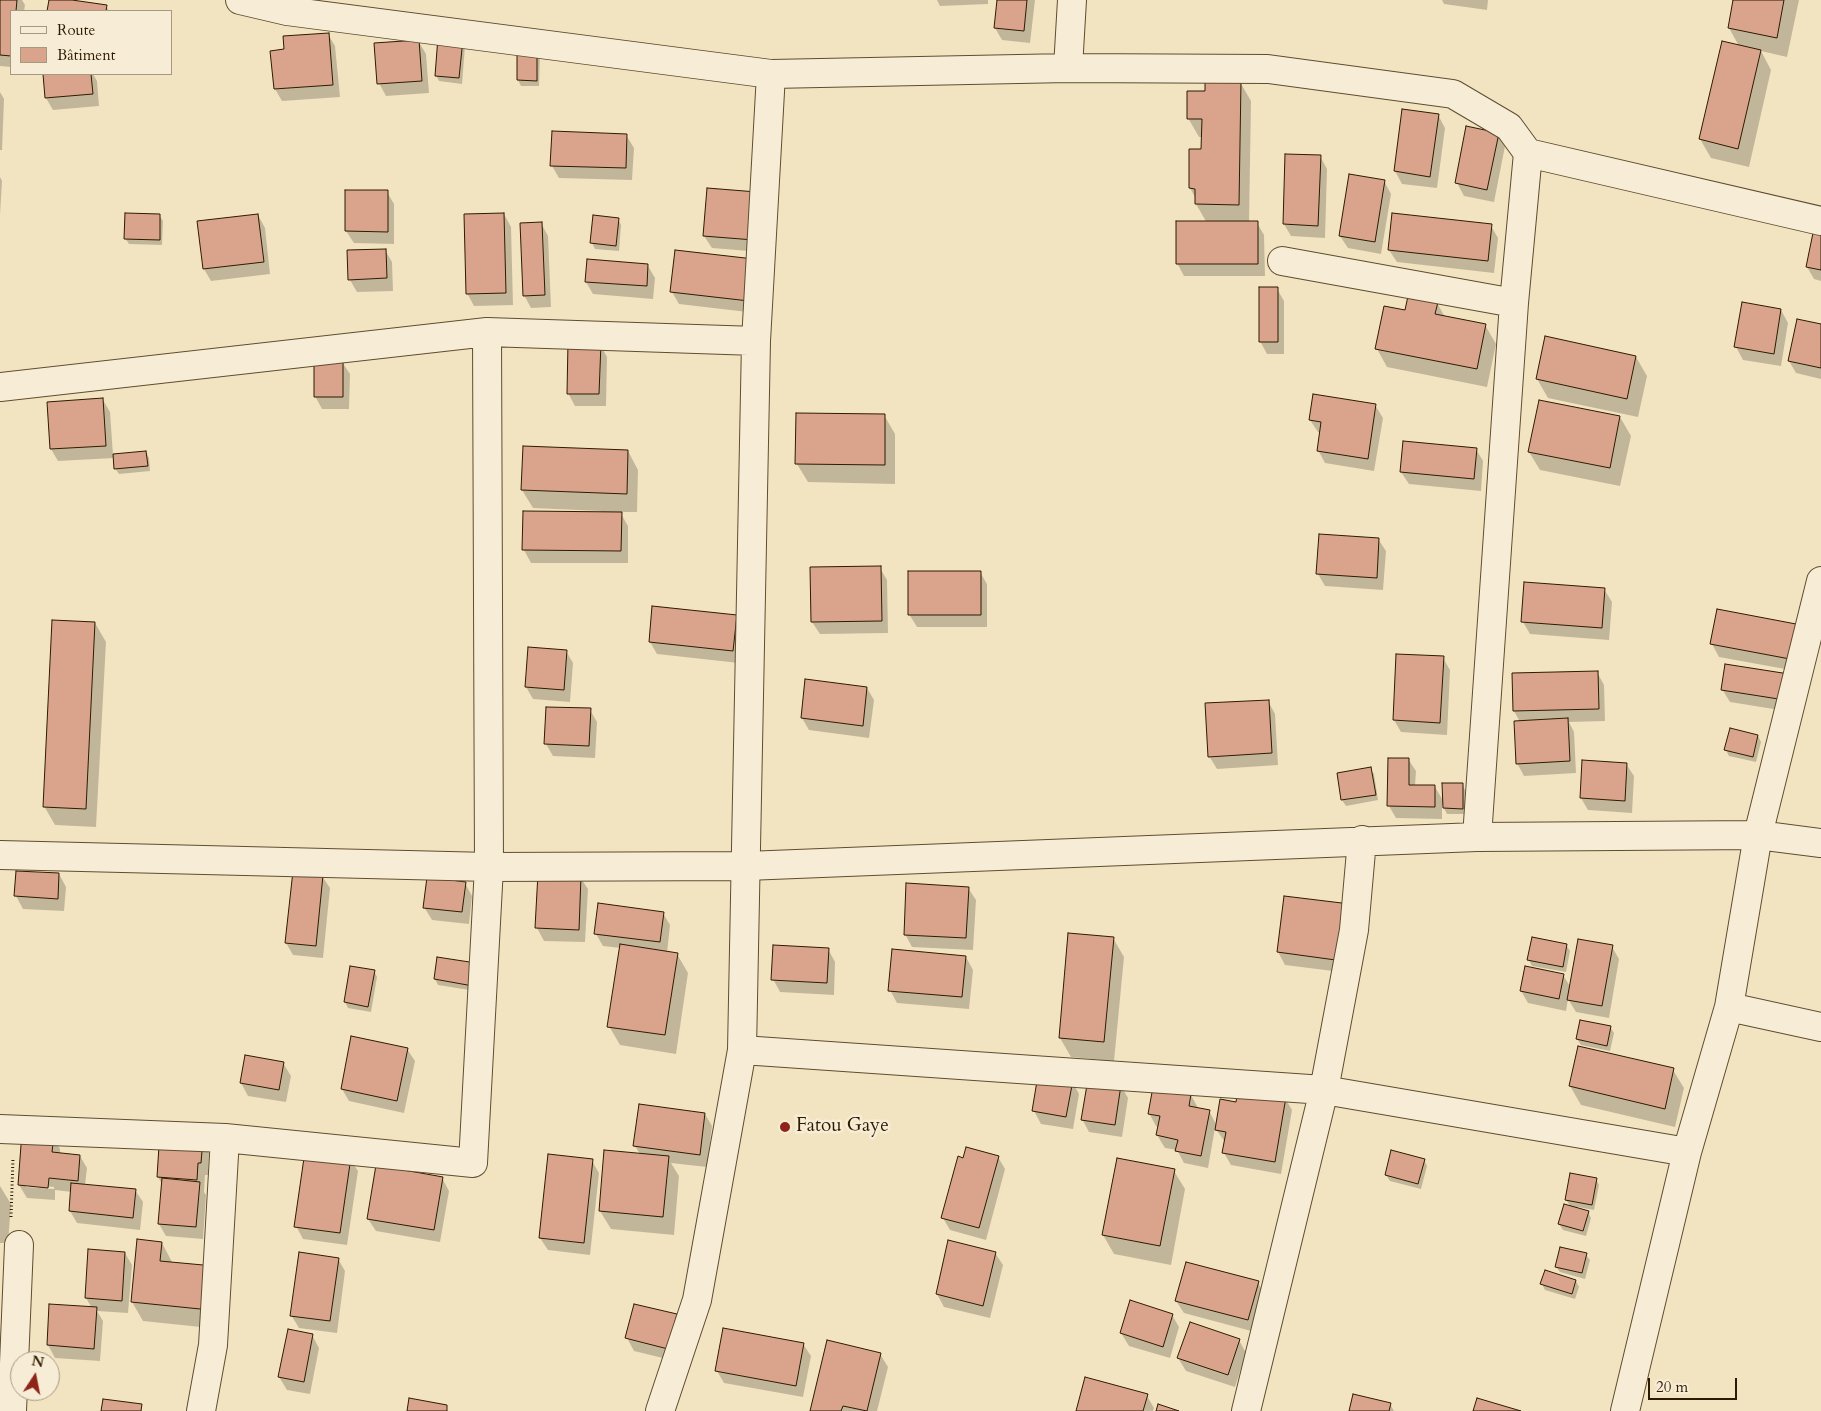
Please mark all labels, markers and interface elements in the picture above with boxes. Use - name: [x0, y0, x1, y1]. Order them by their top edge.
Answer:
- legend: [10, 10, 172, 75]
- text: Route: [57, 20, 95, 40]
- text: Bâtiment: [57, 45, 115, 65]
- place label: Fatou Gaye: [796, 1116, 889, 1138]
- marker: Fatou Gaye: [778, 1120, 792, 1134]
- north arrow: [10, 1351, 60, 1401]
- text: N: [30, 1351, 46, 1372]
- scale bar: [1651, 1368, 1740, 1400]
- text: 20 m: [1656, 1377, 1688, 1397]

